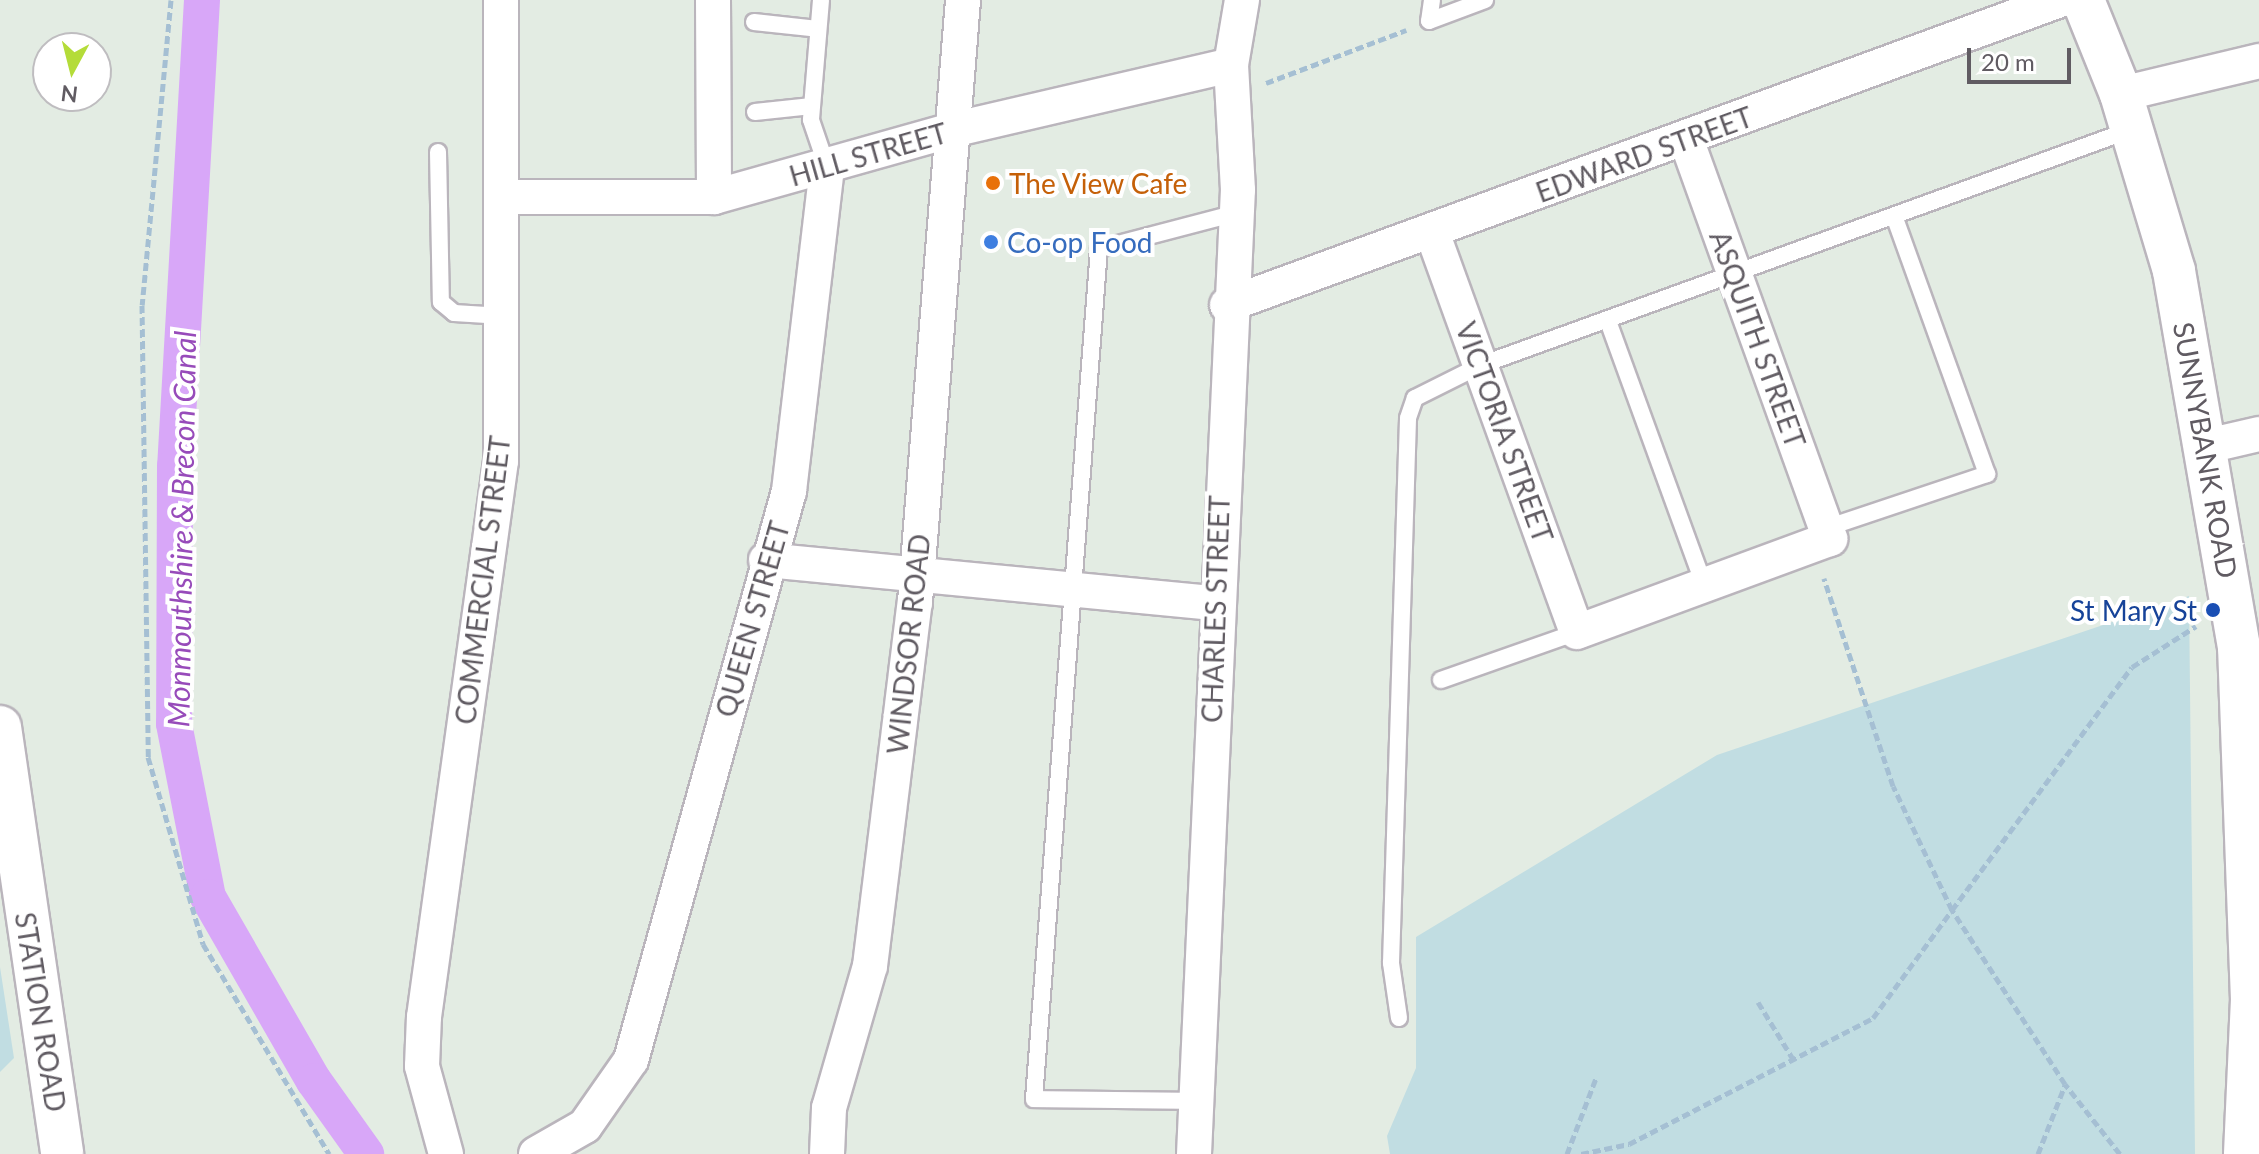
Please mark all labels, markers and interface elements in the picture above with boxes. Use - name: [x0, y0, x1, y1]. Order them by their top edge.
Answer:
- north arrow: [32, 32, 112, 112]
- scale bar: [1971, 32, 2075, 82]
- text: 20 m: [1981, 47, 2035, 76]
- text: N: [59, 80, 79, 109]
- street label: EDWARD STREET: [1531, 99, 1757, 209]
- street label: HILL STREET: [785, 115, 951, 193]
- place label: The View Cafe: [1009, 166, 1189, 200]
- marker: The View Cafe: [984, 174, 1002, 192]
- place label: Co-op Food: [1007, 225, 1152, 259]
- street label: ASQUITH STREET: [1703, 226, 1813, 452]
- marker: Co-op Food: [982, 233, 1000, 251]
- street label: VICTORIA STREET: [1449, 317, 1561, 547]
- street label: SUNNYBANK ROAD: [2167, 319, 2245, 581]
- water label: Monmouthshire & Brecon Canal: [160, 330, 202, 728]
- street label: COMMERCIAL STREET: [448, 433, 516, 727]
- street label: CHARLES STREET: [1194, 495, 1236, 723]
- street label: QUEEN STREET: [708, 517, 796, 721]
- street label: WINDSOR ROAD: [880, 532, 936, 756]
- place label: St Mary St: [2069, 593, 2197, 627]
- marker: St Mary St: [2204, 601, 2222, 619]
- street label: STATION ROAD: [9, 910, 73, 1114]

